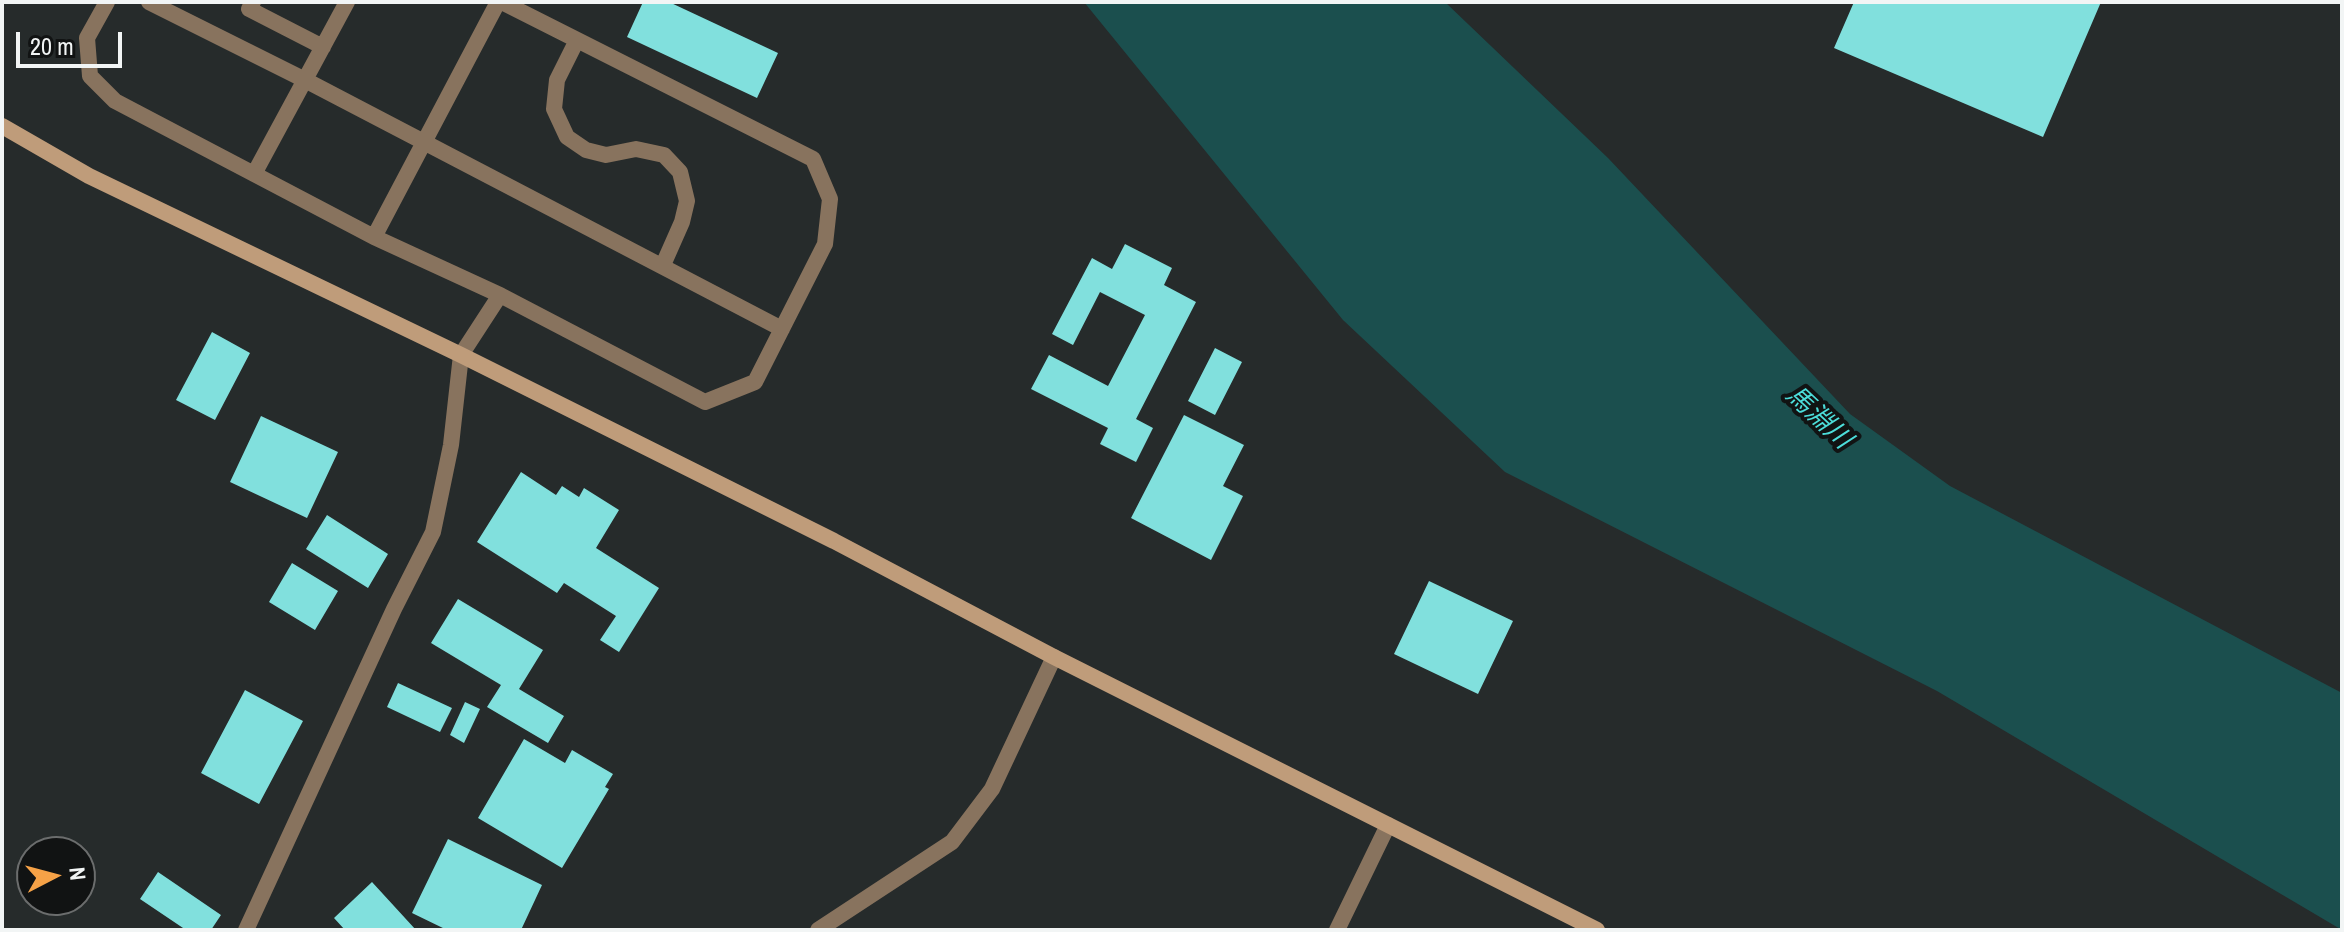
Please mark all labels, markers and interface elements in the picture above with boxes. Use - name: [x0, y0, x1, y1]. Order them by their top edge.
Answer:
- scale bar: [20, 16, 126, 66]
- text: 20 m: [30, 30, 74, 62]
- water label: 馬淵川: [1779, 380, 1857, 456]
- north arrow: [16, 836, 96, 916]
- text: N: [62, 866, 93, 882]

